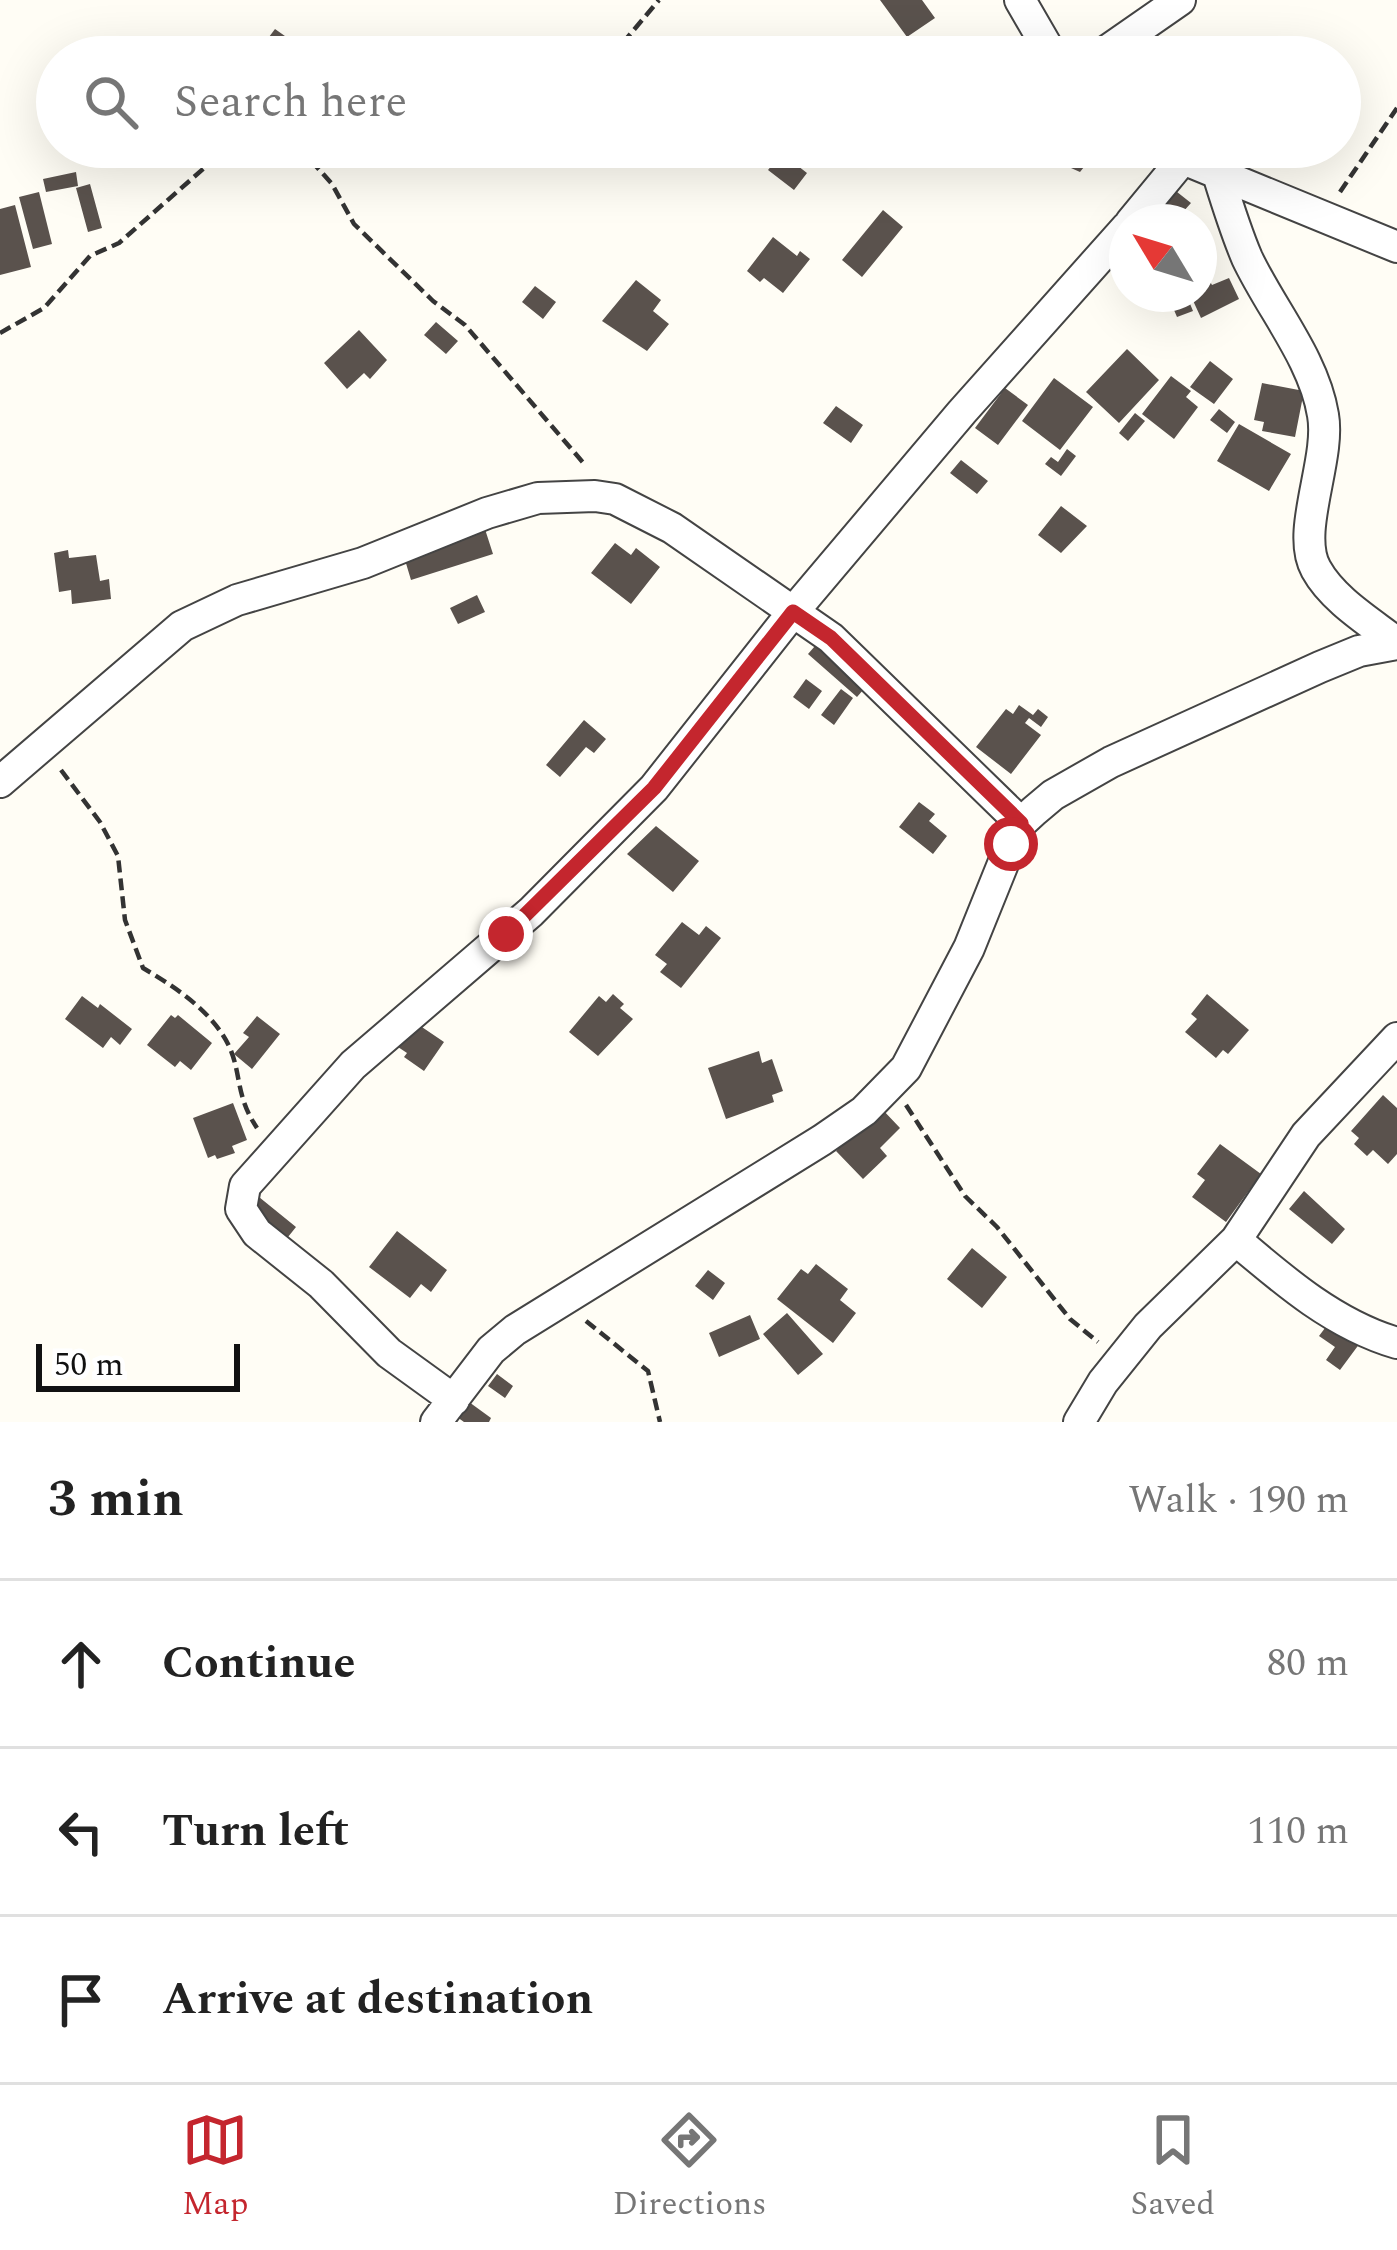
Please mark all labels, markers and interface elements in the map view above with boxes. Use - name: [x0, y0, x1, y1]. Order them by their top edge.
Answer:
- search box: [36, 36, 1361, 168]
- text: Search here: [174, 68, 407, 137]
- icon: search: [78, 69, 144, 135]
- north arrow: [1109, 204, 1217, 312]
- route start: [984, 817, 1038, 871]
- route end: [479, 907, 533, 961]
- scale bar: [36, 1338, 240, 1391]
- text: 50 m: [54, 1340, 124, 1390]
- text: 3 min: [48, 1461, 184, 1539]
- text: Walk · 190 m: [1128, 1471, 1349, 1530]
- text: Continue: [162, 1629, 355, 1698]
- icon: ahead: [48, 1631, 114, 1697]
- text: 80 m: [1267, 1634, 1349, 1693]
- text: Turn left: [162, 1797, 349, 1866]
- icon: left: [48, 1799, 114, 1865]
- text: 110 m: [1247, 1802, 1349, 1861]
- text: Arrive at destination: [162, 1965, 593, 2034]
- icon: arrive: [48, 1967, 114, 2033]
- tab: Map: [182, 2107, 248, 2229]
- tab: Directions: [612, 2107, 766, 2229]
- tab: Saved: [1130, 2107, 1215, 2229]

